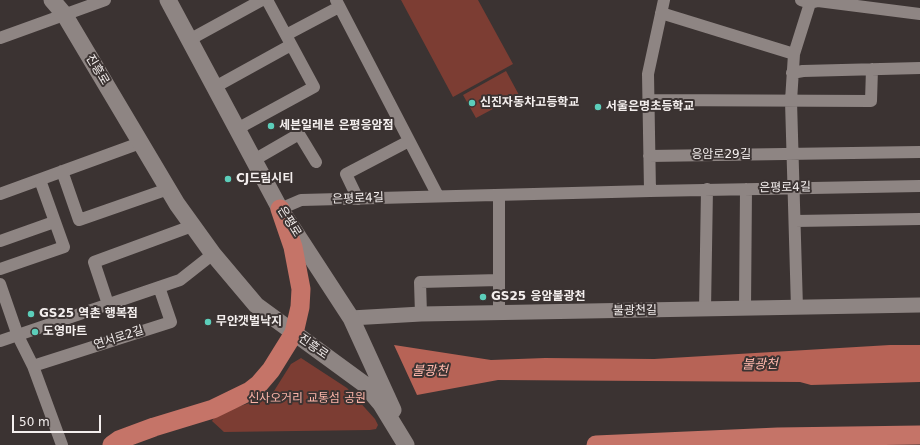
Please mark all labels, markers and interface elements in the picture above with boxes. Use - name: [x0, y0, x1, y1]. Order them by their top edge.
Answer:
- street label: 진흥로: [82, 52, 112, 88]
- place label: 신진자동차고등학교: [480, 96, 579, 110]
- marker: 신진자동차고등학교: [467, 98, 477, 108]
- place label: 서울은명초등학교: [606, 100, 694, 114]
- marker: 서울은명초등학교: [593, 102, 603, 112]
- place label: 세븐일레븐 은평응암점: [279, 119, 394, 133]
- marker: 세븐일레븐 은평응암점: [266, 121, 276, 131]
- street label: 응암로29길: [691, 148, 751, 162]
- place label: CJ드림시티: [236, 172, 293, 186]
- marker: CJ드림시티: [223, 174, 233, 184]
- street label: 은평로4길: [759, 180, 811, 196]
- street label: 은평로4길: [332, 191, 384, 207]
- street label: 은평로: [274, 204, 304, 240]
- place label: GS25 응암불광천: [491, 290, 586, 304]
- marker: GS25 응암불광천: [478, 292, 488, 302]
- street label: 불광천길: [613, 303, 657, 319]
- place label: GS25 역촌 행복점: [39, 307, 138, 321]
- marker: GS25 역촌 행복점: [26, 309, 36, 319]
- place label: 무안갯벌낙지: [216, 315, 282, 329]
- marker: 무안갯벌낙지: [203, 317, 213, 327]
- street label: 연서로2길: [92, 323, 146, 353]
- place label: 도영마트: [43, 325, 87, 339]
- marker: 도영마트: [30, 327, 40, 337]
- street label: 진흥로: [295, 332, 331, 362]
- water label: 불광천: [742, 357, 778, 373]
- water label: 불광천: [412, 364, 448, 380]
- park label: 신사오거리 교통섬 공원: [248, 392, 366, 406]
- scale bar: [14, 407, 103, 433]
- text: 50 m: [19, 415, 50, 429]

